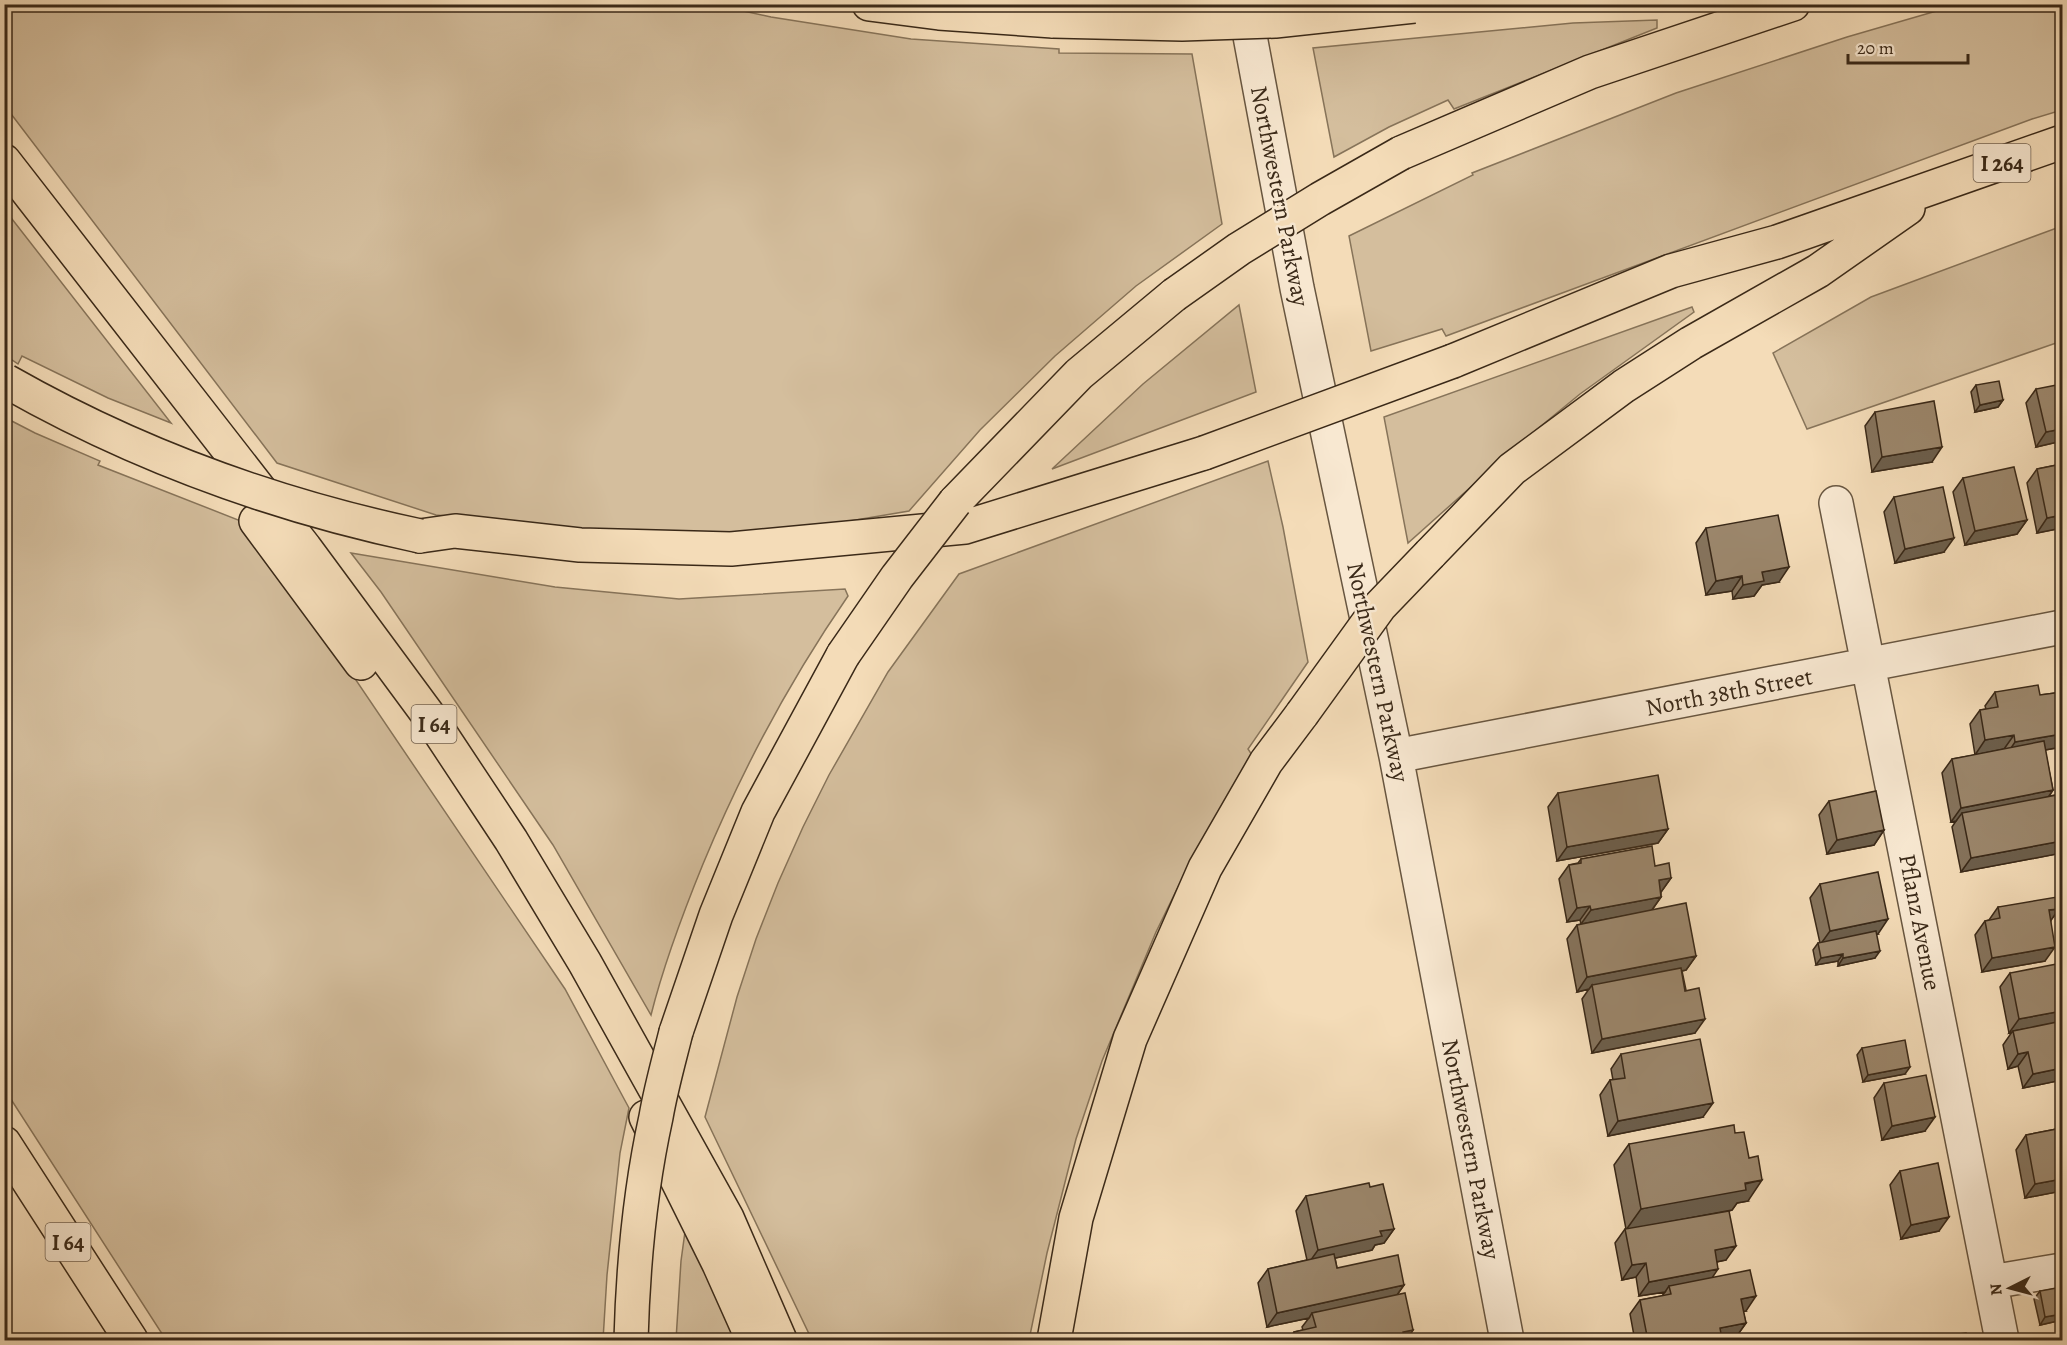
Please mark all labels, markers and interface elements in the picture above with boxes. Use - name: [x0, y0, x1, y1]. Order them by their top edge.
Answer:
- scale bar: [1848, 27, 1968, 65]
- text: 20 m: [1857, 36, 1894, 60]
- street label: Northwestern Parkway: [1243, 83, 1317, 309]
- road number: I 264: [1974, 144, 2030, 182]
- street label: Northwestern Parkway: [1339, 559, 1417, 785]
- street label: North 38th Street: [1643, 660, 1815, 724]
- road number: I 64: [412, 705, 456, 743]
- street label: Pflanz Avenue: [1891, 851, 1949, 993]
- street label: Northwestern Parkway: [1434, 1036, 1508, 1262]
- road number: I 64: [46, 1223, 90, 1261]
- north arrow: [1980, 1258, 2040, 1318]
- text: N: [1984, 1282, 2008, 1296]

